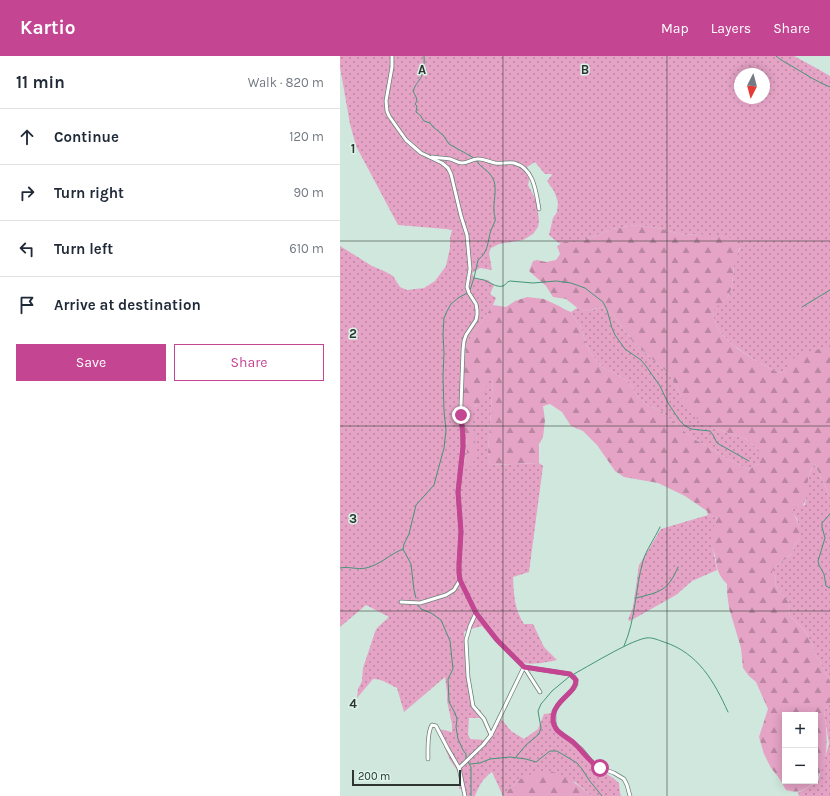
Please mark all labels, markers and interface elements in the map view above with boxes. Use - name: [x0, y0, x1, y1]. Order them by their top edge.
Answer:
- text: Kartio: [20, 17, 75, 39]
- text: Map: [661, 20, 689, 37]
- text: Layers: [711, 20, 751, 37]
- text: Share: [773, 20, 810, 37]
- text: A: [418, 62, 426, 77]
- text: B: [581, 62, 589, 77]
- north arrow: [734, 68, 770, 104]
- text: 11 min: [16, 72, 65, 92]
- text: Walk · 820 m: [248, 75, 324, 90]
- icon: ahead: [16, 126, 38, 148]
- text: Continue: [54, 128, 119, 146]
- text: 120 m: [289, 129, 324, 144]
- text: 1: [351, 141, 355, 156]
- icon: right: [16, 182, 38, 204]
- text: Turn right: [54, 184, 124, 202]
- text: 90 m: [293, 185, 324, 200]
- icon: left: [16, 238, 38, 260]
- text: Turn left: [54, 240, 113, 258]
- text: 610 m: [289, 241, 324, 256]
- icon: arrive: [16, 294, 38, 316]
- text: Arrive at destination: [54, 296, 201, 314]
- text: 2: [349, 326, 357, 341]
- button: Save: [16, 344, 166, 381]
- button: Share: [174, 344, 324, 381]
- route end: [452, 406, 470, 424]
- text: 3: [349, 511, 357, 526]
- text: 4: [349, 696, 357, 711]
- map controls: [782, 712, 818, 784]
- button: +: [782, 712, 818, 748]
- button: −: [782, 748, 818, 784]
- route start: [591, 759, 609, 777]
- scale bar: [352, 768, 461, 787]
- text: 200 m: [358, 770, 390, 783]

